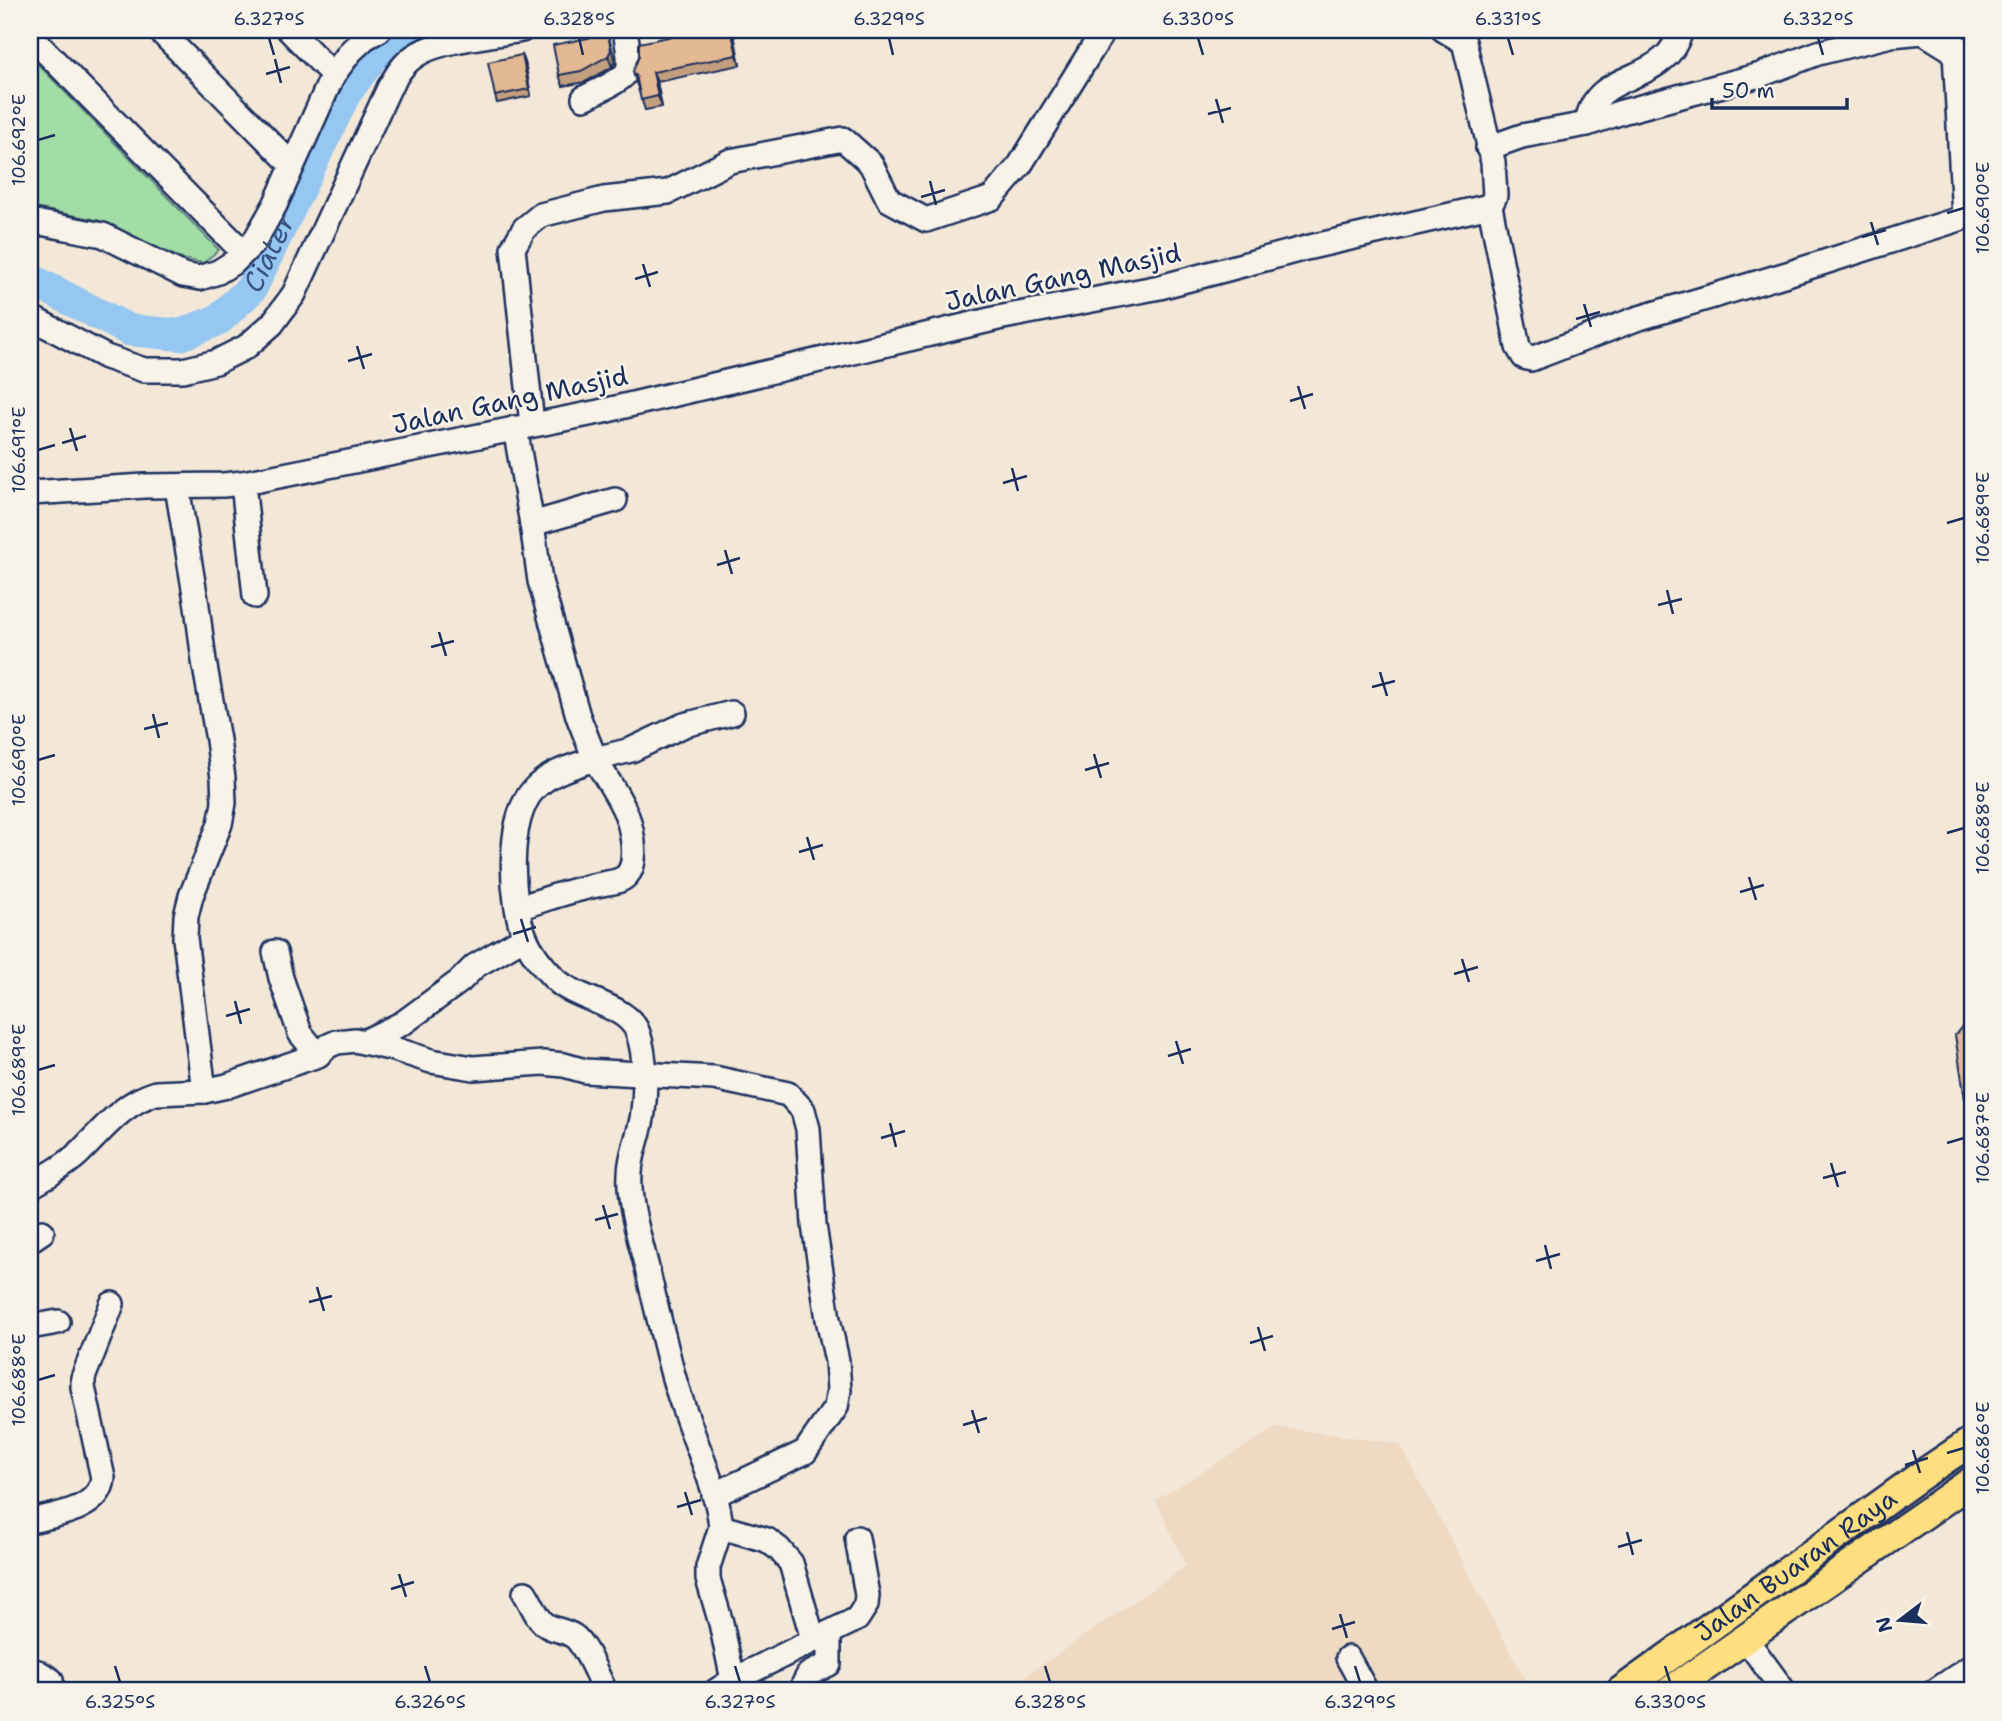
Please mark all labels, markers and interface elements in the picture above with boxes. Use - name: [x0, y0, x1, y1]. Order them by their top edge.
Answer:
- text: 6.327°S: [233, 7, 305, 31]
- text: 6.328°S: [543, 7, 615, 31]
- text: 6.329°S: [853, 7, 925, 31]
- text: 6.330°S: [1162, 7, 1234, 31]
- text: 6.331°S: [1475, 7, 1541, 31]
- text: 6.332°S: [1782, 7, 1854, 31]
- scale bar: [1712, 66, 1846, 110]
- text: 50 m: [1722, 77, 1775, 105]
- text: 106.692°E: [7, 94, 31, 186]
- text: 106.690°E: [1971, 162, 1995, 254]
- water label: Ciater: [233, 206, 304, 298]
- street label: Jalan Gang Masjid: [942, 234, 1184, 319]
- street label: Jalan Gang Masjid: [389, 357, 631, 442]
- text: 106.691°E: [7, 406, 31, 494]
- text: 106.689°E: [1971, 472, 1995, 564]
- text: 106.690°E: [7, 714, 31, 806]
- text: 106.688°E: [1971, 782, 1995, 874]
- text: 106.689°E: [7, 1024, 31, 1116]
- text: 106.687°E: [1971, 1092, 1995, 1184]
- text: 106.688°E: [7, 1334, 31, 1426]
- text: 106.686°E: [1971, 1402, 1995, 1494]
- street label: Jalan Buaran Raya: [1687, 1480, 1904, 1650]
- north arrow: [1866, 1584, 1936, 1654]
- text: N: [1870, 1614, 1898, 1635]
- text: 6.325°S: [85, 1690, 155, 1714]
- text: 6.326°S: [394, 1690, 466, 1714]
- text: 6.327°S: [704, 1690, 776, 1714]
- text: 6.328°S: [1014, 1690, 1086, 1714]
- text: 6.329°S: [1324, 1690, 1396, 1714]
- text: 6.330°S: [1634, 1690, 1706, 1714]

